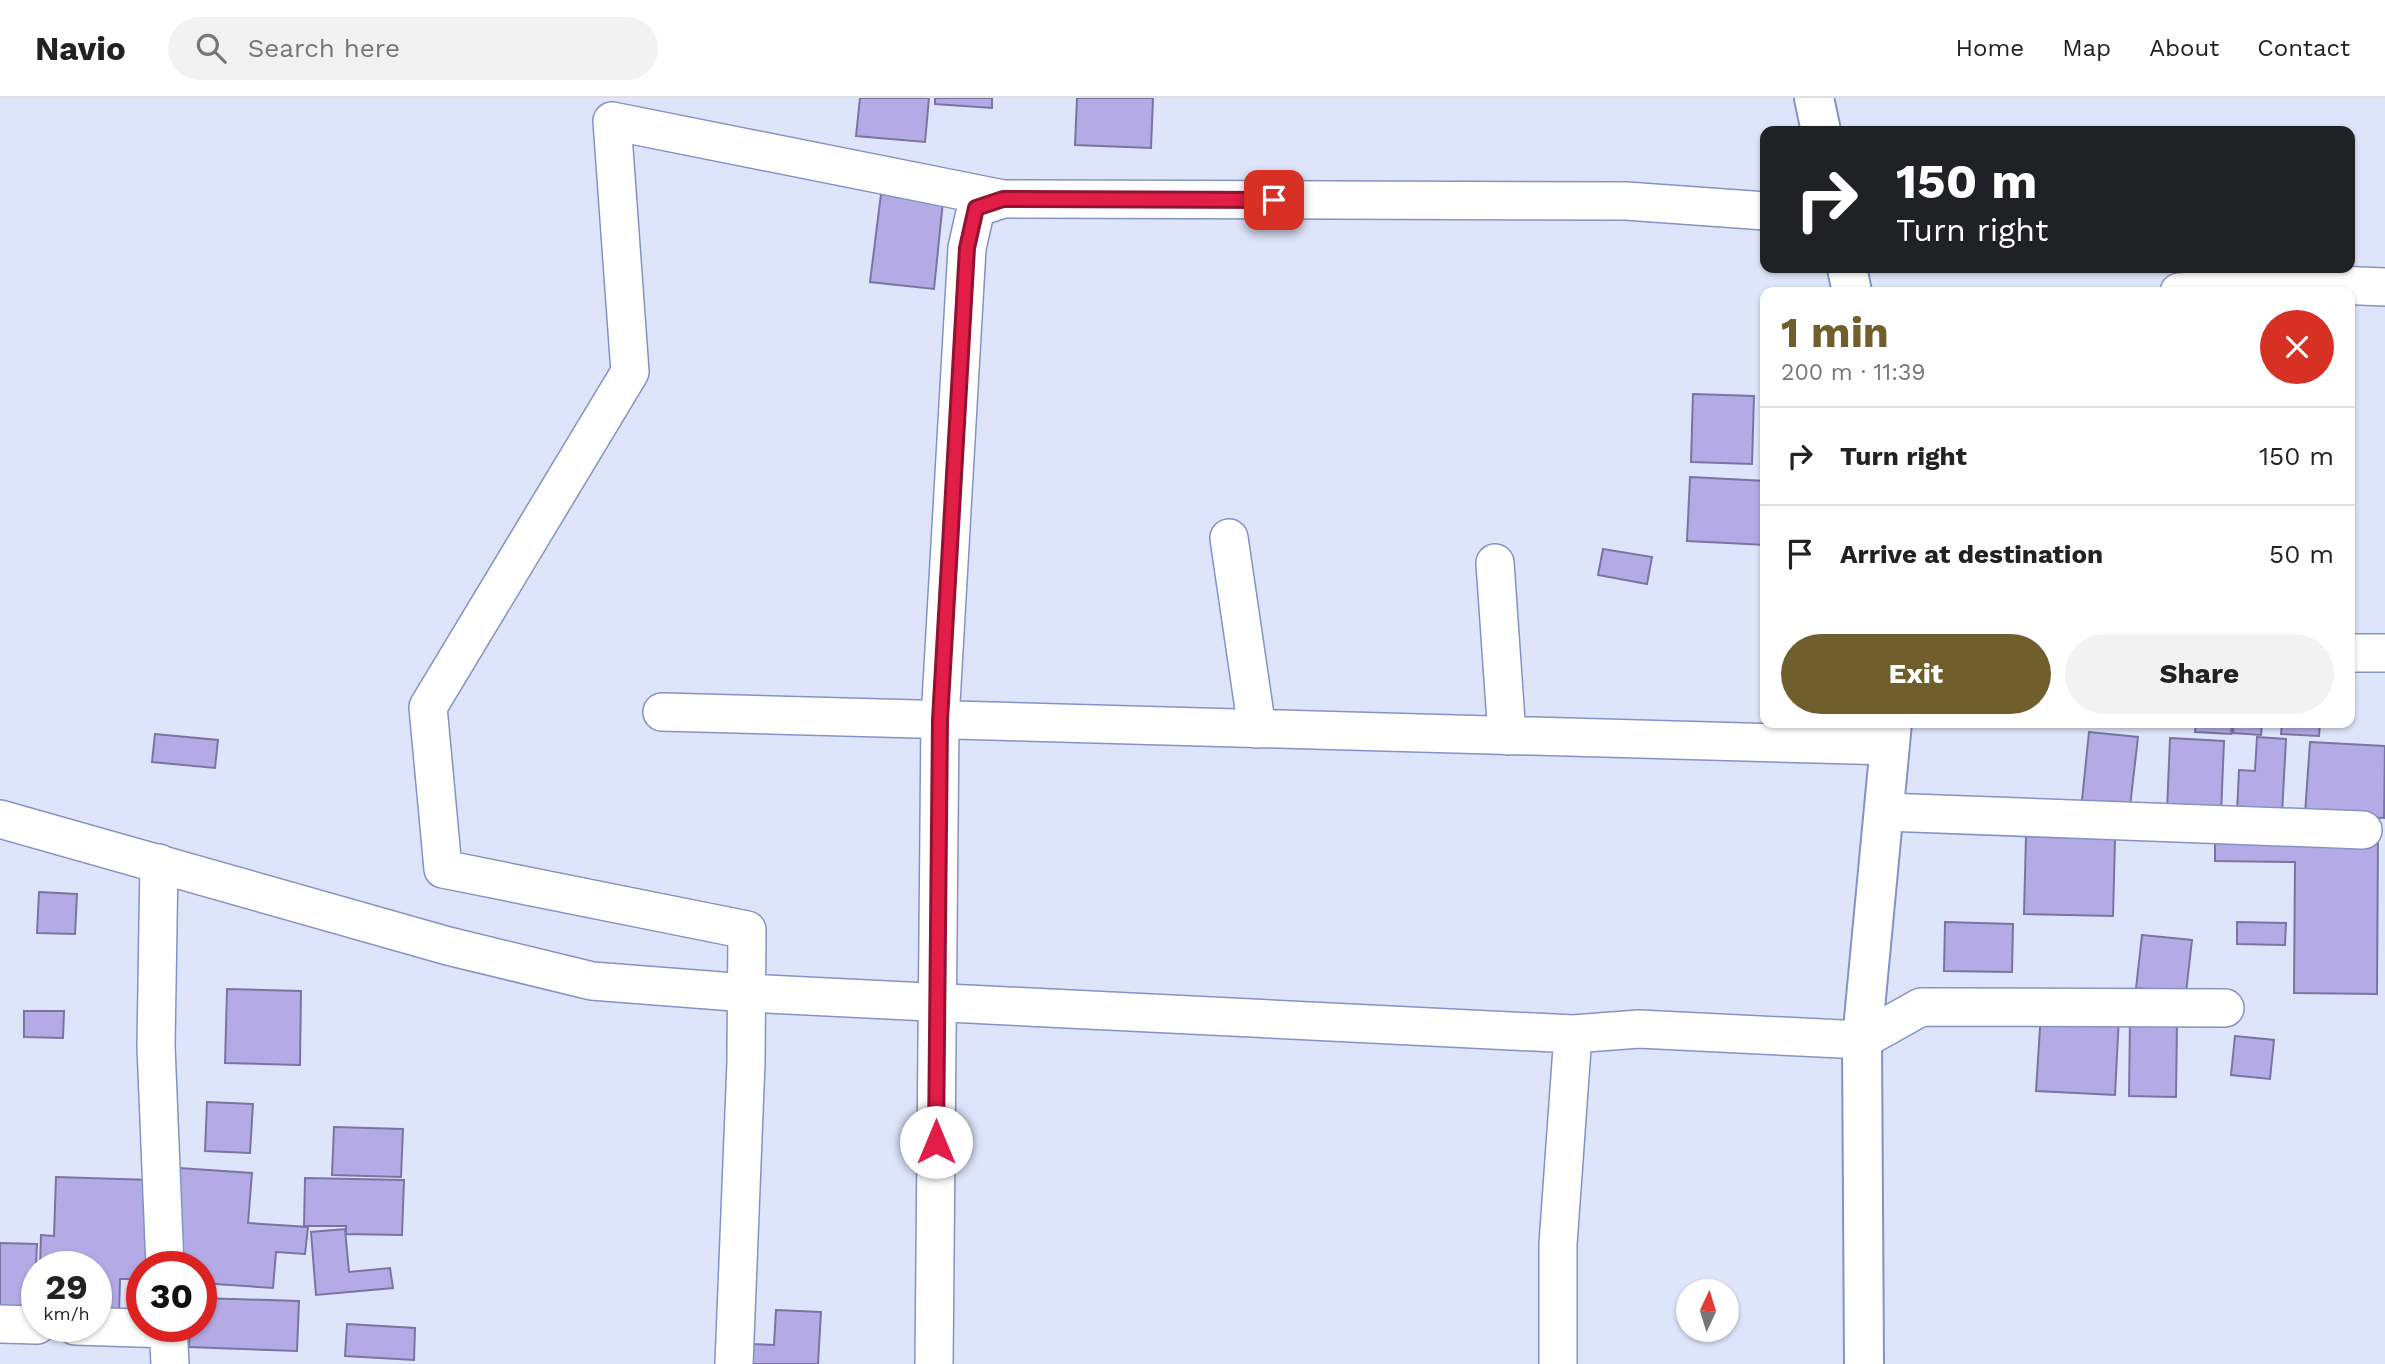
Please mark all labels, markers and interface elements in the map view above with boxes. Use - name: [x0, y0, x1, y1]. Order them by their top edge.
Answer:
- search box: [168, 17, 658, 80]
- text: Navio: [35, 29, 126, 68]
- icon: search: [192, 29, 230, 67]
- text: Search here: [248, 33, 400, 63]
- text: Home: [1956, 34, 2024, 62]
- text: Map: [2062, 34, 2111, 62]
- text: About: [2149, 34, 2219, 62]
- text: Contact: [2257, 34, 2350, 62]
- text: 150 m: [1896, 152, 2037, 210]
- icon: right: [1781, 154, 1872, 245]
- pin: [1244, 170, 1304, 230]
- icon: arrive: [1255, 181, 1293, 219]
- text: Turn right: [1896, 211, 2048, 249]
- text: 1 min: [1781, 308, 1889, 357]
- button: close: [2260, 310, 2334, 384]
- text: 200 m · 11:39: [1781, 359, 1926, 386]
- icon: right: [1781, 437, 1819, 475]
- text: Turn right: [1840, 441, 1967, 471]
- text: 150 m: [2259, 441, 2334, 471]
- icon: arrive: [1781, 535, 1819, 573]
- text: Arrive at destination: [1840, 539, 2103, 569]
- text: 50 m: [2269, 539, 2334, 569]
- button: Exit: [1781, 634, 2051, 714]
- button: Share: [2065, 634, 2334, 714]
- position arrow: [899, 1105, 973, 1179]
- speed limit sign: 30: [126, 1251, 217, 1342]
- text: 29: [45, 1266, 88, 1308]
- north arrow: [1676, 1279, 1740, 1342]
- map controls: [1676, 1279, 1739, 1342]
- text: km/h: [43, 1303, 90, 1324]

